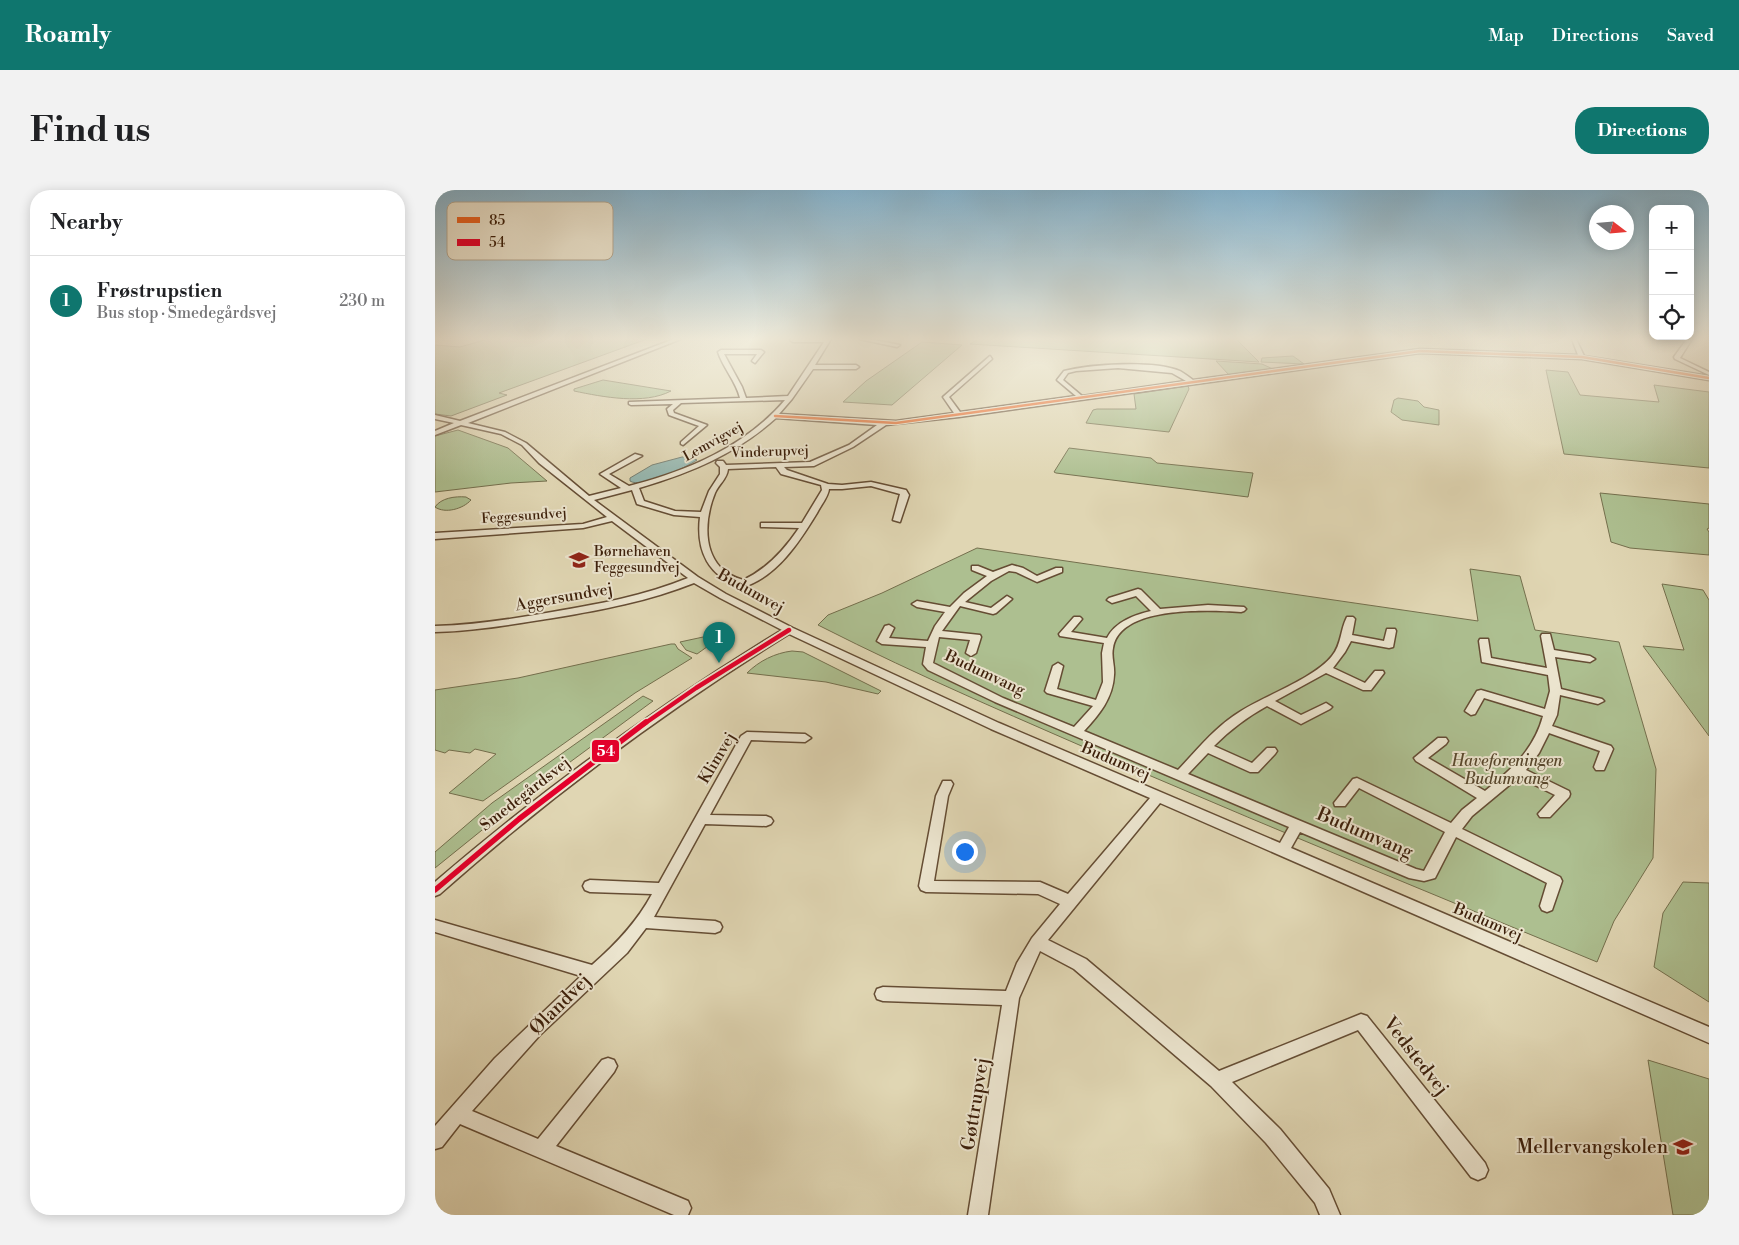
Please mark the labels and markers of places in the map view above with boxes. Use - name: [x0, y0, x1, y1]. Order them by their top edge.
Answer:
- place label: Børnehaven Feggesundvej: [593, 543, 680, 577]
- school or university icon: Børnehaven Feggesundvej: [568, 549, 590, 571]
- pin: 1: [703, 622, 735, 663]
- place label: Mellervangskolen: [1516, 1135, 1668, 1159]
- school or university icon: Mellervangskolen: [1672, 1136, 1694, 1158]

